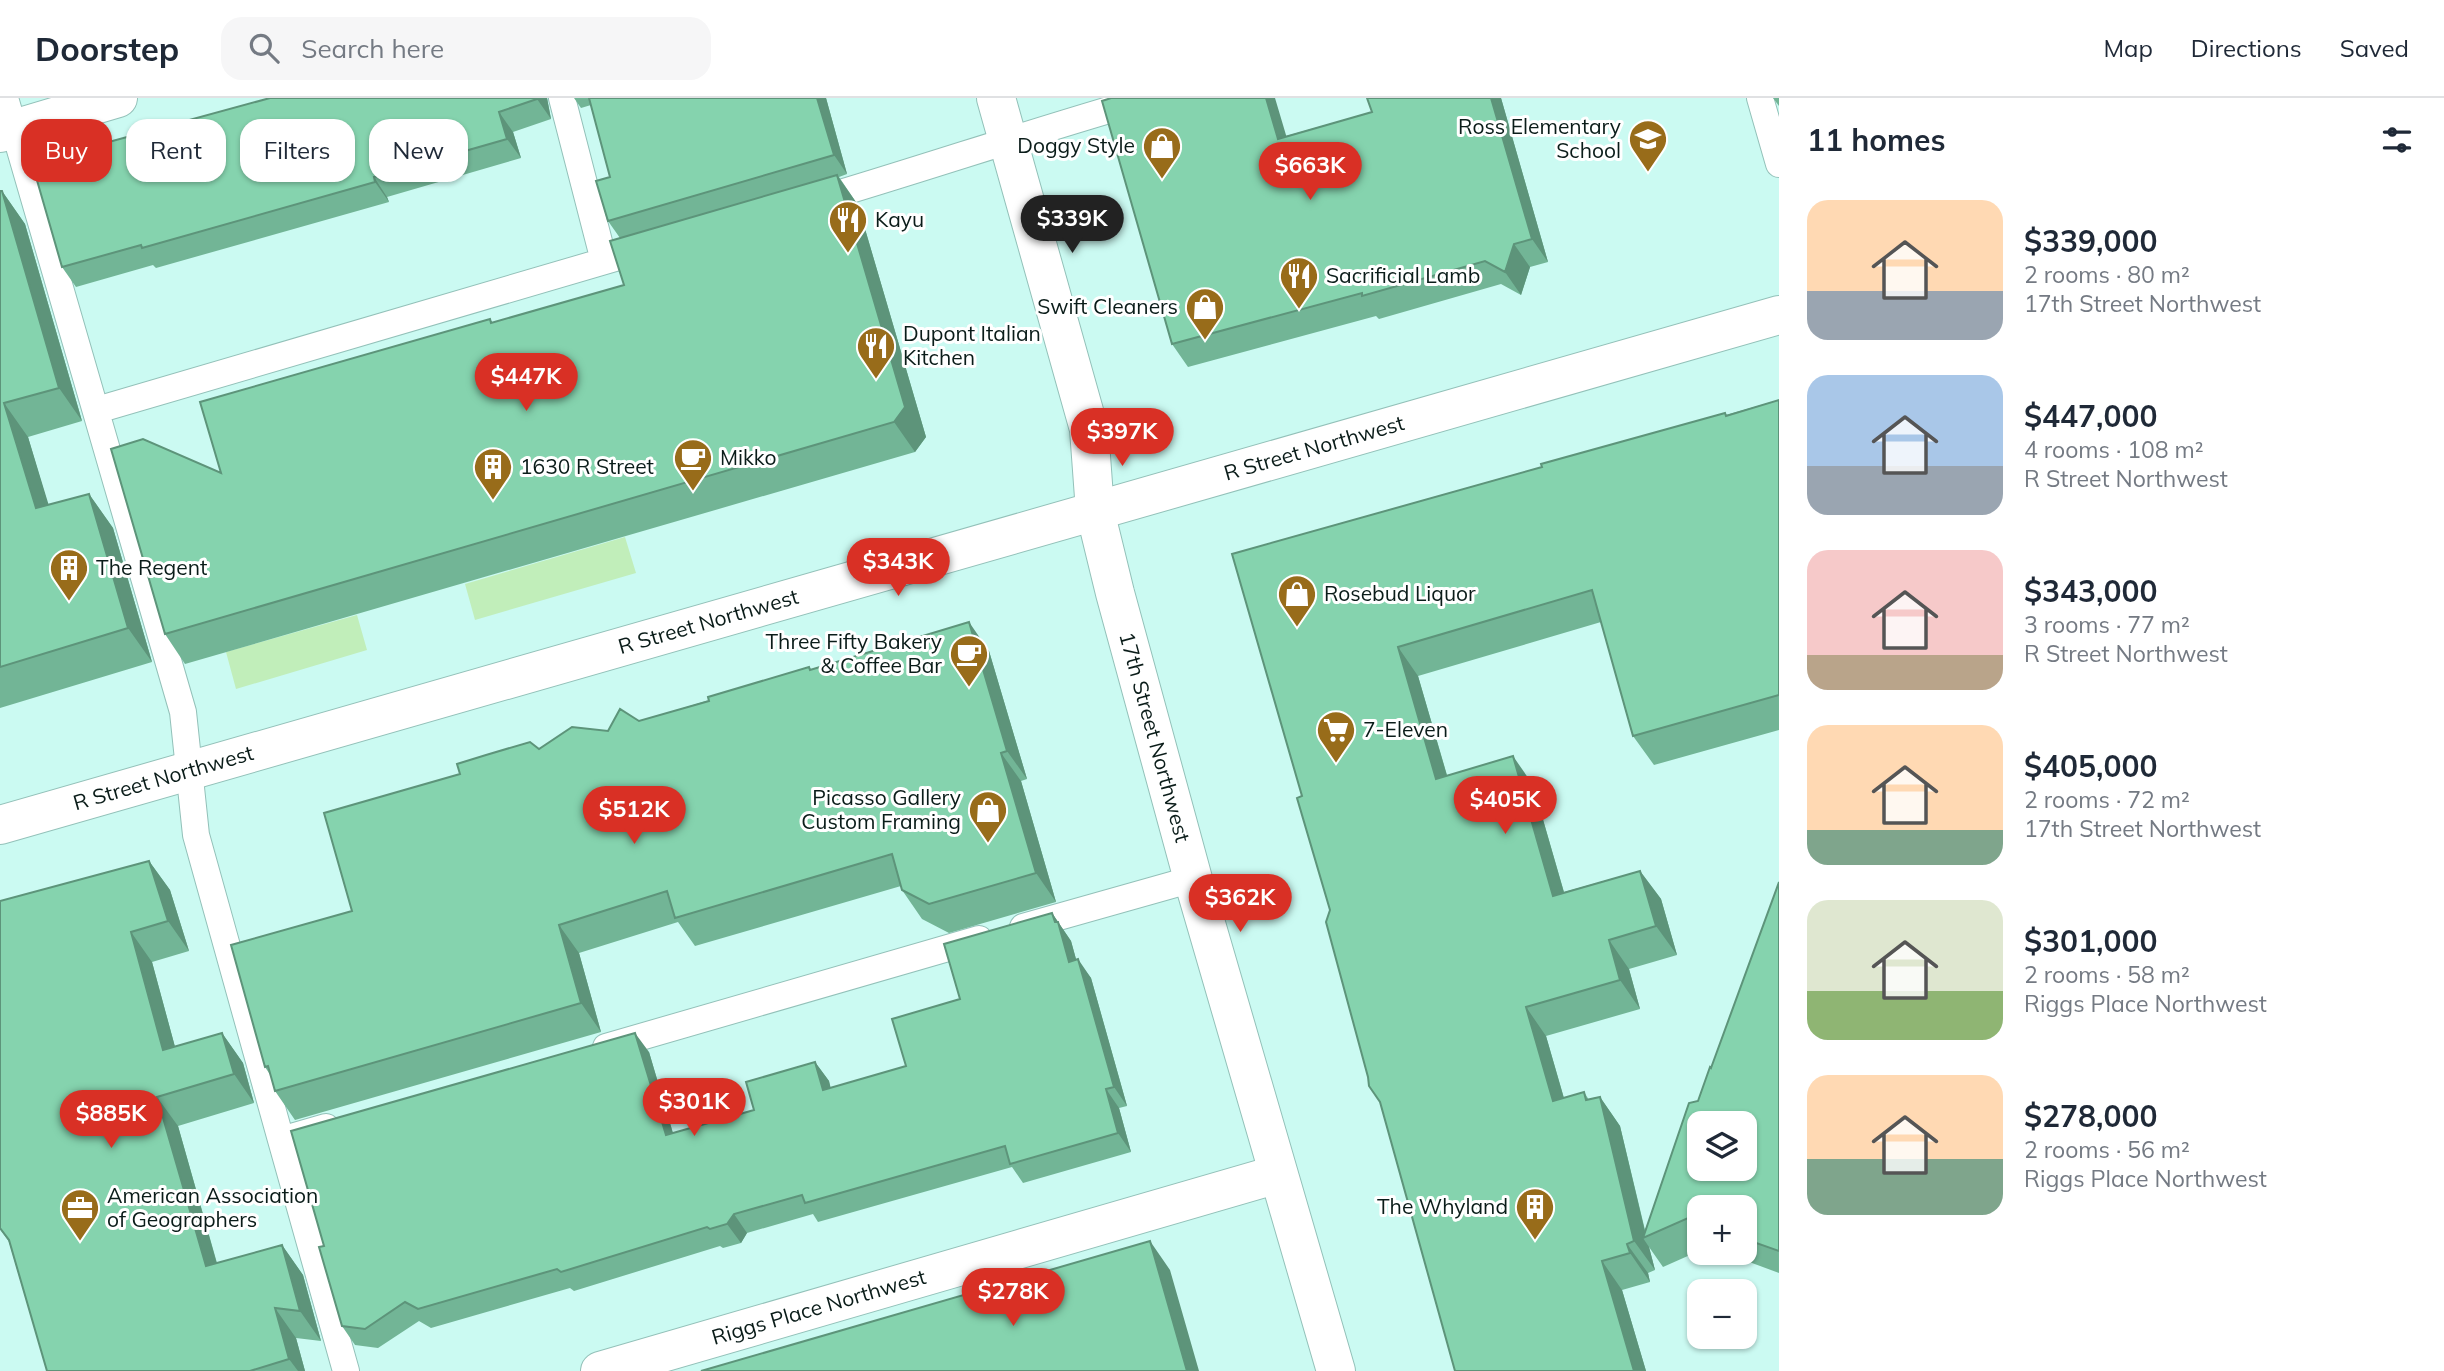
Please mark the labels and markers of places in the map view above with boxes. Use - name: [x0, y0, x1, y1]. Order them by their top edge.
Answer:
- place label: Ross Elementary School: [1458, 113, 1621, 163]
- school or university icon: Ross Elementary School: [1627, 118, 1669, 173]
- shop icon: Doggy Style: [1141, 125, 1183, 180]
- place label: Doggy Style: [1017, 132, 1135, 158]
- pin: $663K: [1261, 142, 1359, 202]
- pin: $339K: [1023, 195, 1121, 255]
- restaurant icon: Kayu: [827, 199, 869, 254]
- place label: Kayu: [875, 206, 924, 232]
- restaurant icon: Sacrificial Lamb: [1278, 255, 1320, 310]
- place label: Sacrificial Lamb: [1326, 262, 1480, 288]
- shop icon: Swift Cleaners: [1184, 286, 1226, 341]
- place label: Swift Cleaners: [1037, 293, 1178, 319]
- place label: Dupont Italian Kitchen: [903, 320, 1041, 370]
- restaurant icon: Dupont Italian Kitchen: [855, 325, 897, 380]
- pin: $447K: [477, 354, 575, 413]
- pin: $397K: [1073, 408, 1171, 468]
- cafe icon: Mikko: [672, 437, 714, 492]
- place label: Mikko: [720, 444, 776, 470]
- building icon: 1630 R Street: [472, 446, 514, 501]
- place label: 1630 R Street: [520, 453, 654, 479]
- pin: $343K: [849, 538, 947, 598]
- building icon: The Regent: [48, 547, 90, 602]
- place label: The Regent: [96, 554, 207, 580]
- shop icon: Rosebud Liquor: [1276, 573, 1318, 628]
- place label: Rosebud Liquor: [1324, 580, 1476, 606]
- place label: Three Fifty Bakery & Coffee Bar: [765, 628, 942, 678]
- cafe icon: Three Fifty Bakery & Coffee Bar: [948, 633, 990, 688]
- supermarket icon: 7-Eleven: [1315, 709, 1357, 764]
- place label: 7-Eleven: [1363, 716, 1448, 742]
- pin: $405K: [1456, 776, 1554, 836]
- place label: Picasso Gallery Custom Framing: [801, 784, 961, 834]
- pin: $512K: [585, 786, 683, 846]
- shop icon: Picasso Gallery Custom Framing: [967, 789, 1009, 844]
- pin: $362K: [1191, 874, 1289, 934]
- pin: $301K: [645, 1079, 743, 1138]
- pin: $885K: [62, 1090, 160, 1150]
- place label: American Association of Geographers: [107, 1182, 318, 1232]
- building icon: The Whyland: [1514, 1186, 1556, 1241]
- office icon: American Association of Geographers: [59, 1187, 101, 1242]
- place label: The Whyland: [1377, 1193, 1508, 1219]
- pin: $278K: [964, 1268, 1062, 1328]

